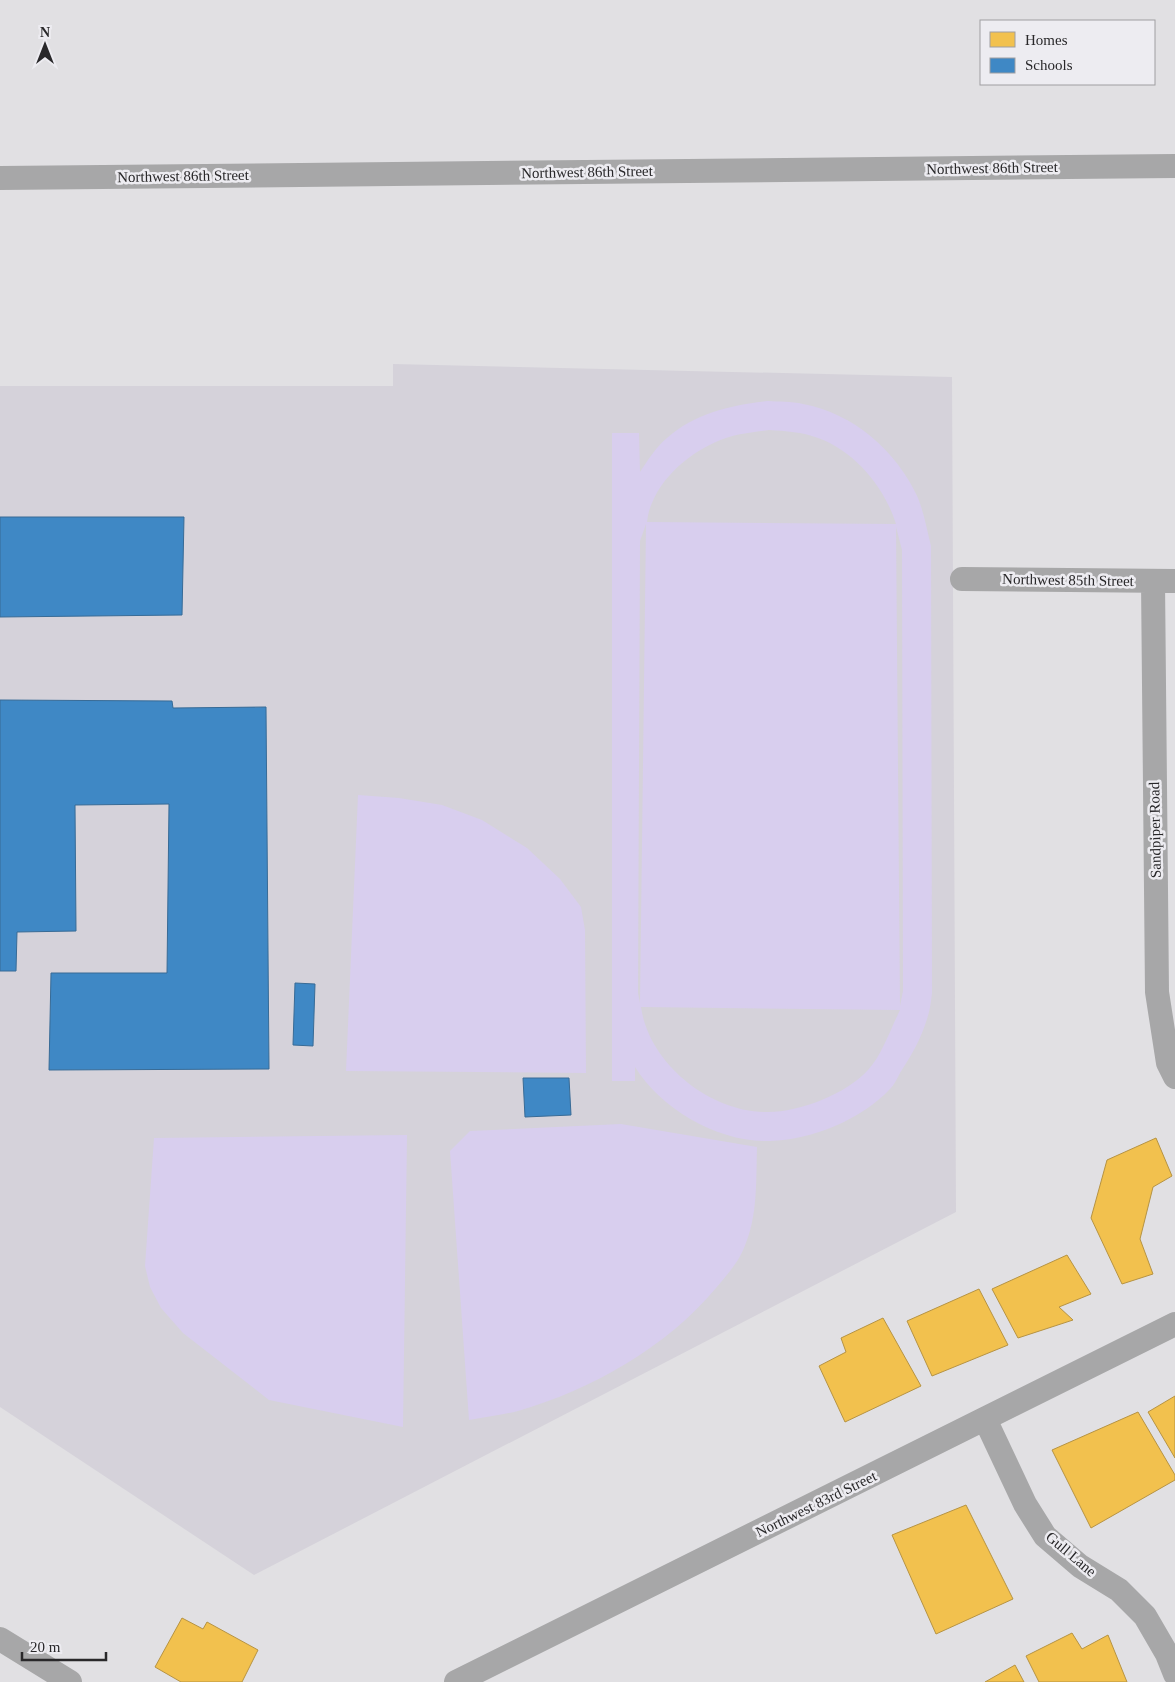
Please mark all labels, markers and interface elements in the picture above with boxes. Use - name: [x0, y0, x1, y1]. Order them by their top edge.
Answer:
- north arrow: [20, 20, 70, 70]
- legend: [980, 20, 1155, 85]
- text: N: [40, 25, 50, 40]
- text: Homes: [1025, 32, 1068, 48]
- text: Schools: [1025, 57, 1073, 73]
- street label: Northwest 86th Street: [926, 159, 1059, 177]
- street label: Northwest 86th Street: [521, 163, 654, 181]
- street label: Northwest 86th Street: [117, 167, 250, 185]
- street label: Northwest 85th Street: [1002, 571, 1135, 589]
- street label: Sandpiper Road: [1146, 781, 1164, 878]
- street label: Northwest 83rd Street: [753, 1467, 880, 1540]
- street label: Gull Lane: [1043, 1528, 1100, 1580]
- scale bar: [22, 1630, 106, 1662]
- text: 20 m: [30, 1639, 61, 1655]

